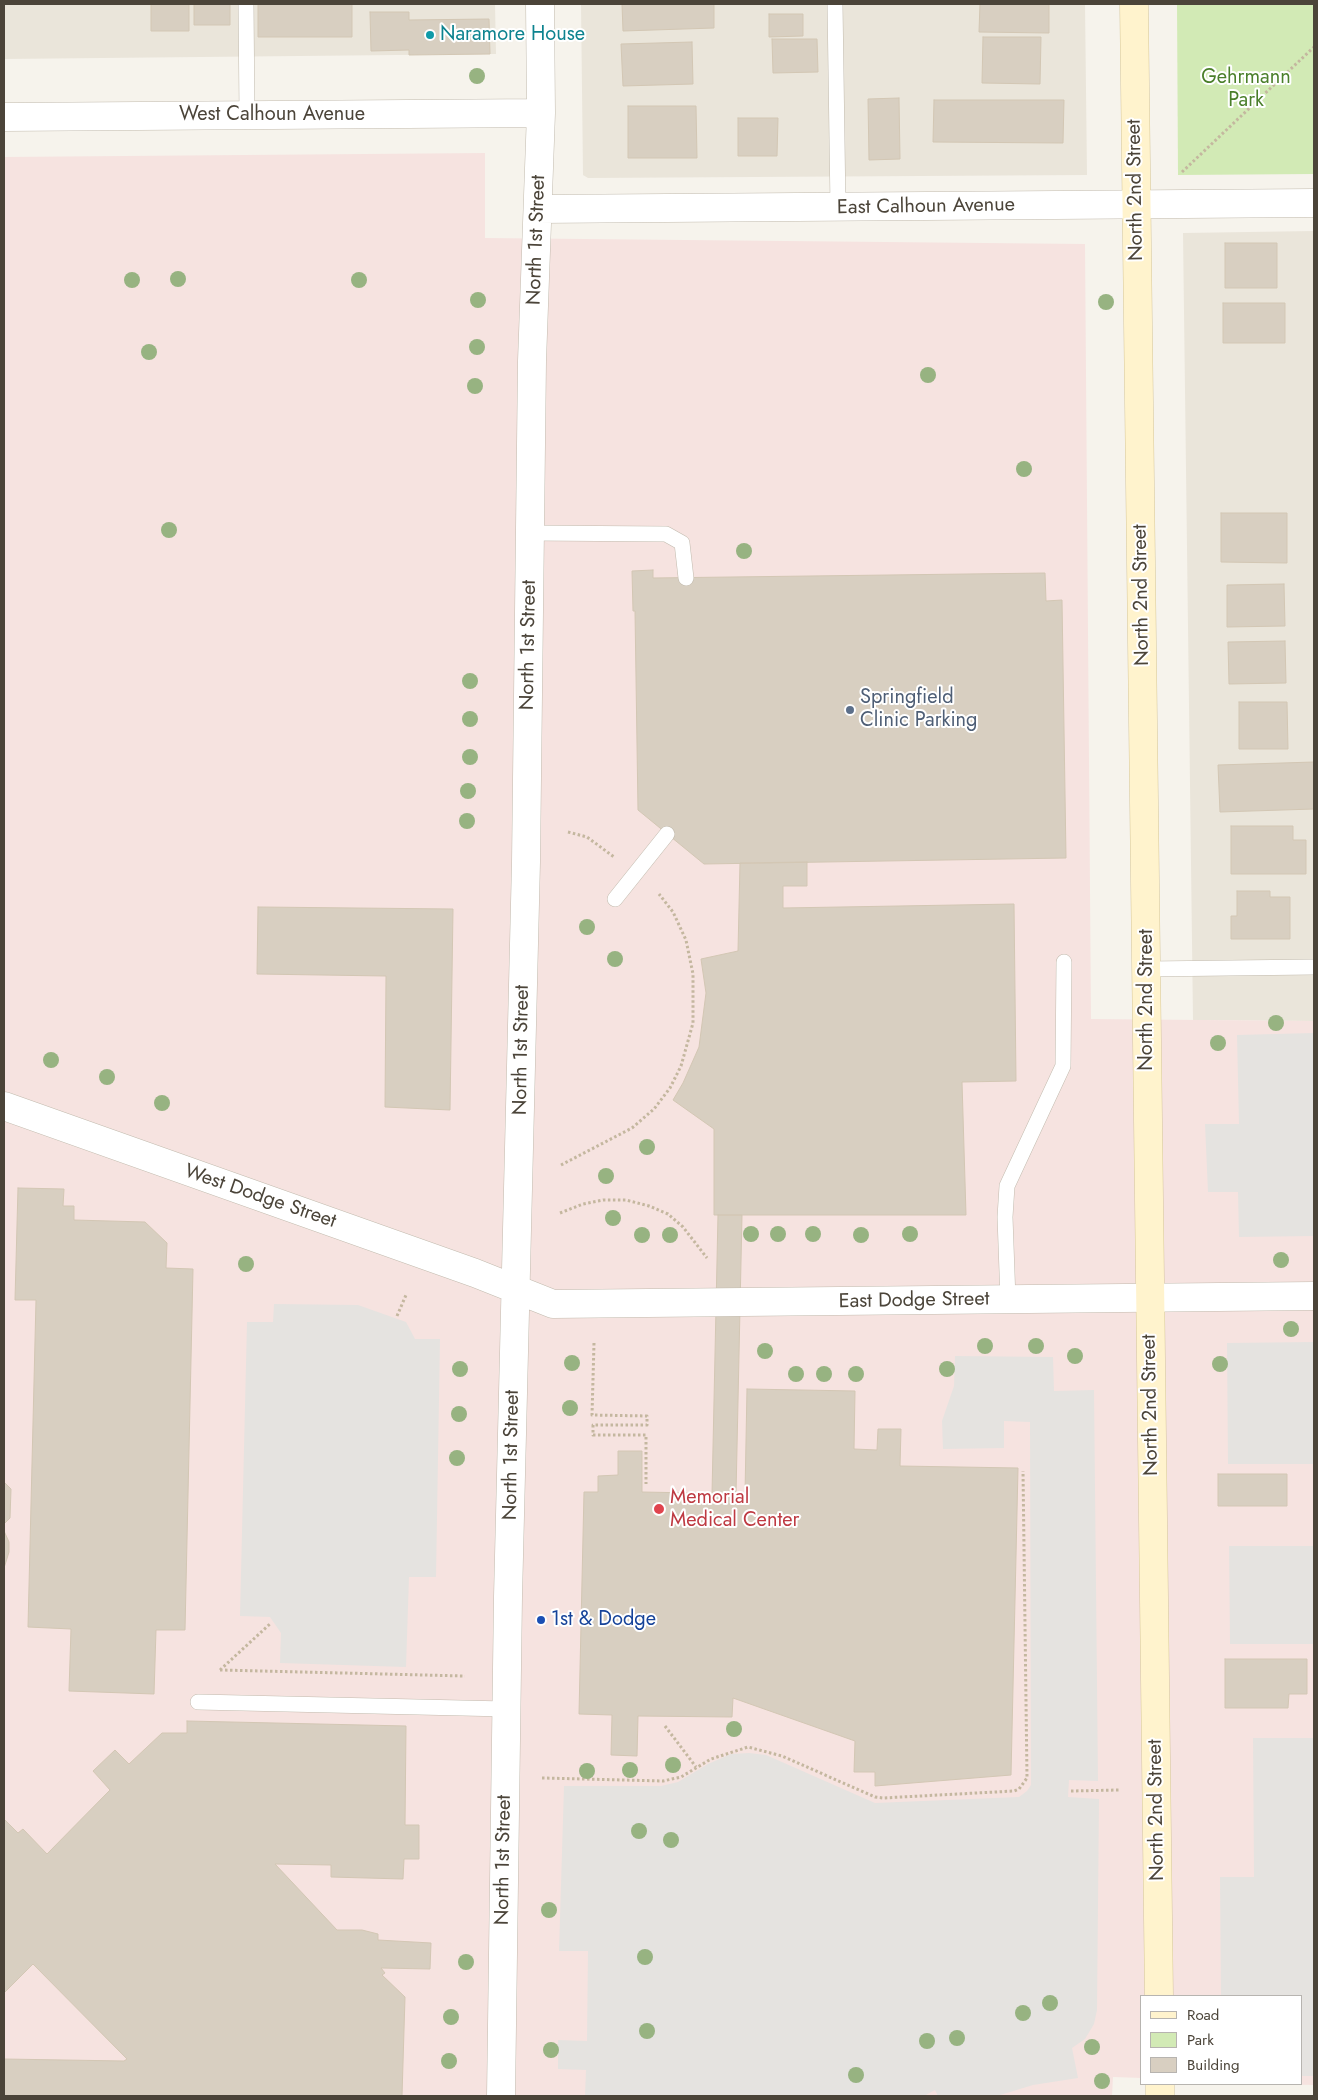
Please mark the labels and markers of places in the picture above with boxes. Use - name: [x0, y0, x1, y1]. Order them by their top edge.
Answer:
- place label: Naramore House: [440, 23, 585, 47]
- marker: Naramore House: [424, 29, 436, 41]
- place label: Springfield Clinic Parking: [860, 686, 977, 733]
- marker: Springfield Clinic Parking: [844, 704, 856, 716]
- place label: Memorial Medical Center: [670, 1486, 799, 1533]
- marker: Memorial Medical Center: [652, 1502, 666, 1516]
- place label: 1st & Dodge: [551, 1608, 656, 1632]
- marker: 1st & Dodge: [535, 1614, 547, 1626]

